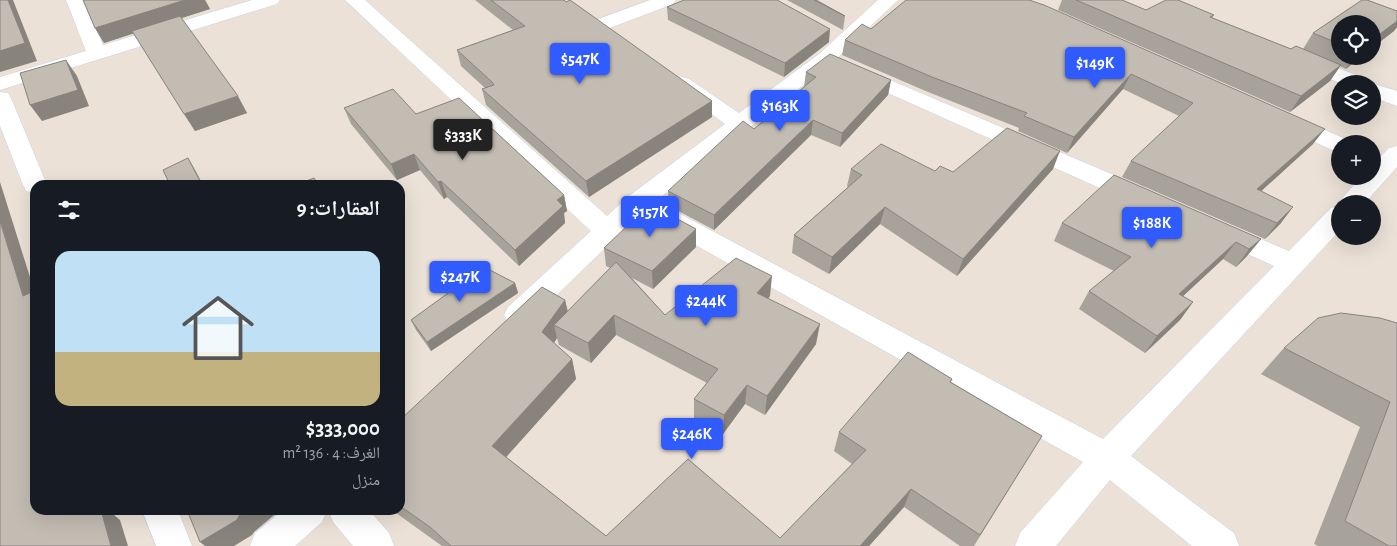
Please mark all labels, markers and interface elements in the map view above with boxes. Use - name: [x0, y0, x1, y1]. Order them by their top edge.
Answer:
- map controls: [1331, 15, 1381, 245]
- button: locate: [1331, 15, 1381, 65]
- pin: $547K: [545, 42, 615, 85]
- pin: $149K: [1060, 46, 1130, 89]
- text: $547K: [561, 51, 599, 67]
- text: $149K: [1076, 55, 1114, 71]
- button: layers: [1331, 75, 1381, 125]
- pin: $163K: [745, 90, 815, 132]
- text: $163K: [762, 98, 798, 114]
- pin: $333K: [428, 119, 498, 161]
- text: $333K: [444, 127, 482, 143]
- button: +: [1331, 135, 1381, 185]
- button: −: [1331, 195, 1381, 245]
- icon: filters: [55, 196, 83, 224]
- pin: $157K: [615, 196, 685, 238]
- text: العقارات: 9: [296, 198, 380, 219]
- text: $157K: [632, 204, 668, 220]
- pin: $188K: [1117, 206, 1187, 249]
- text: $188K: [1133, 215, 1171, 231]
- pin: $247K: [425, 260, 495, 303]
- text: $247K: [440, 269, 480, 285]
- icon: home: [173, 283, 263, 373]
- pin: $244K: [671, 284, 741, 327]
- text: $244K: [686, 293, 726, 309]
- text: $333,000: [306, 418, 380, 439]
- pin: $246K: [657, 418, 727, 460]
- text: $246K: [672, 426, 712, 442]
- text: الغرف: 4 · 136 m²: [283, 445, 380, 461]
- text: منزل: [352, 472, 380, 488]

